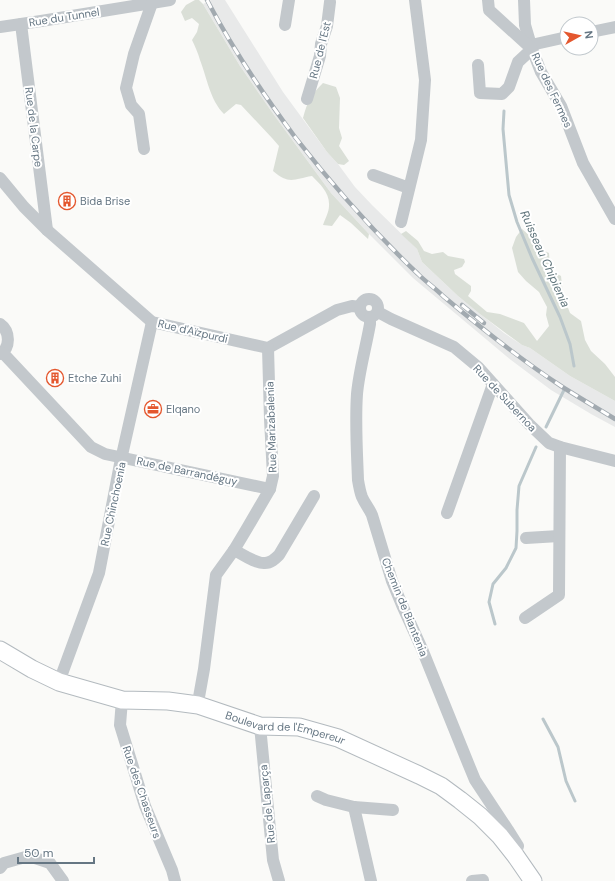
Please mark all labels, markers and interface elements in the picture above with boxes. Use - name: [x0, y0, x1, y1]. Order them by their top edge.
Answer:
- street label: Rue du Tunnel: [28, 5, 100, 29]
- north arrow: [559, 16, 599, 56]
- street label: Rue de l'Est: [306, 20, 334, 80]
- text: N: [581, 30, 596, 40]
- street label: Rue des Fermes: [529, 50, 575, 130]
- street label: Rue de la Carpe: [22, 86, 46, 168]
- building icon: Bida Brise: [57, 191, 77, 211]
- place label: Bida Brise: [80, 194, 130, 208]
- water label: Ruisseau Chipienia: [516, 208, 574, 310]
- street label: Rue d'Aïzpurdi: [157, 316, 229, 346]
- street label: Rue de Subernoa: [470, 361, 540, 435]
- building icon: Etche Zuhi: [45, 368, 65, 388]
- place label: Etche Zuhi: [68, 371, 121, 385]
- street label: Rue Marizabalenia: [262, 381, 280, 473]
- office icon: Elqano: [143, 399, 163, 419]
- place label: Elqano: [166, 402, 200, 416]
- street label: Rue de Barrandéguy: [135, 453, 239, 489]
- street label: Rue Chinchoenia: [97, 461, 129, 547]
- street label: Chemin de Biantenia: [379, 556, 431, 658]
- street label: Boulevard de l'Empereur: [224, 708, 348, 748]
- street label: Rue des Chasseurs: [120, 744, 164, 840]
- street label: Rue de Laparça: [256, 764, 278, 844]
- scale bar: [18, 839, 94, 865]
- text: 50 m: [24, 845, 53, 861]

